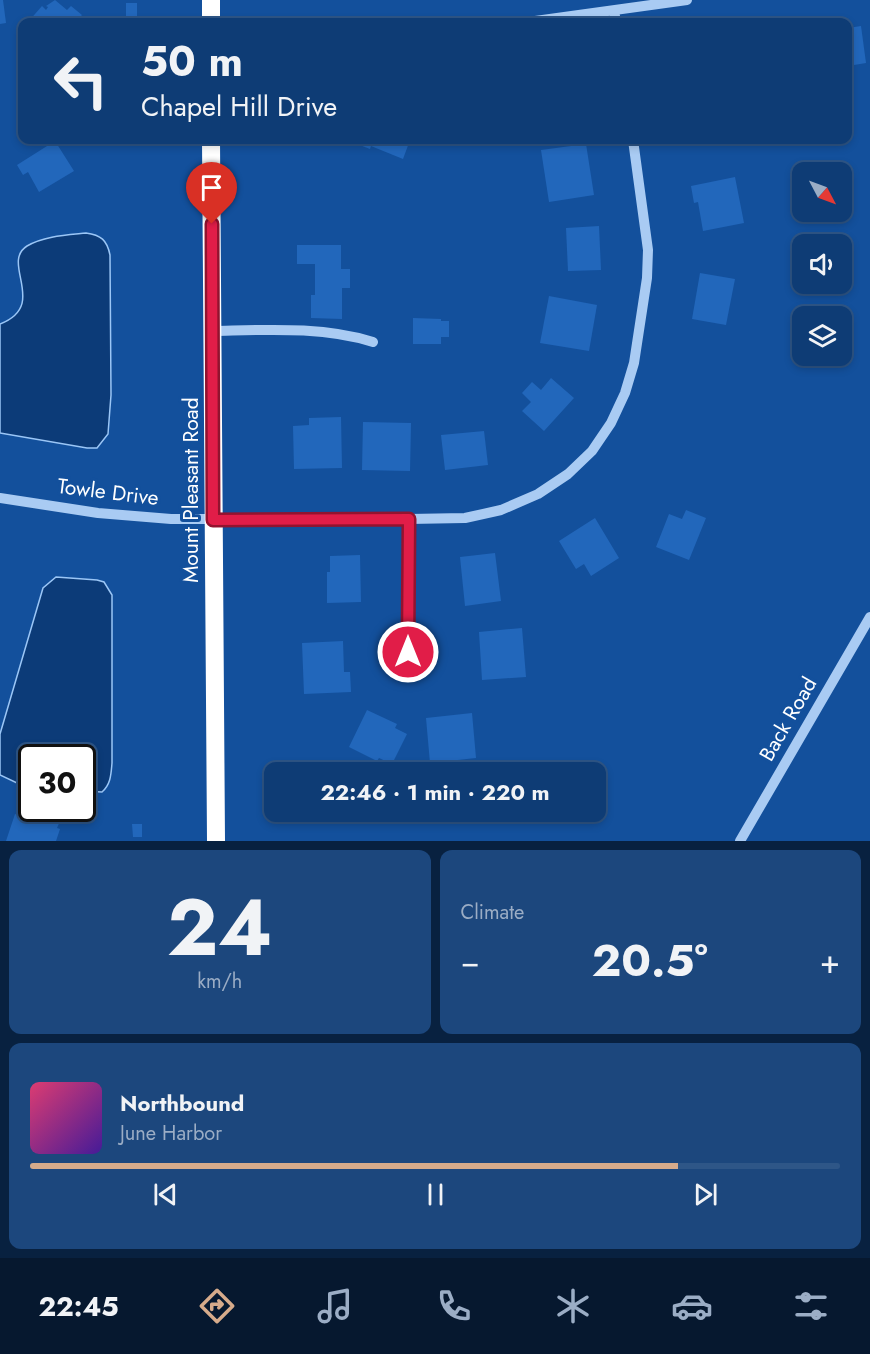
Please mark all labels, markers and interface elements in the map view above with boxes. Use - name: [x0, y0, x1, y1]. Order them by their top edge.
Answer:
- text: 50 m: [141, 31, 243, 92]
- icon: left: [42, 42, 120, 120]
- text: Chapel Hill Drive: [141, 87, 337, 126]
- pin: [186, 162, 237, 224]
- north arrow: [792, 162, 852, 222]
- map controls: [792, 162, 852, 366]
- icon: arrive: [195, 171, 228, 204]
- button: sound: [792, 234, 852, 294]
- button: layers: [792, 306, 852, 366]
- street label: Mount Pleasant Road: [176, 397, 206, 583]
- street label: Towle Drive: [56, 471, 160, 513]
- position arrow: [376, 620, 440, 684]
- street label: Back Road: [752, 671, 824, 767]
- speed limit sign: 30: [18, 744, 96, 822]
- text: 22:46 · 1 min · 220 m: [320, 776, 550, 808]
- text: 24: [167, 872, 273, 984]
- text: Climate: [461, 898, 524, 927]
- text: 20.5°: [592, 928, 708, 993]
- text: −: [461, 938, 480, 985]
- text: +: [820, 938, 840, 985]
- text: km/h: [197, 967, 242, 996]
- text: Northbound: [120, 1087, 244, 1119]
- text: June Harbor: [120, 1119, 222, 1148]
- icon: previous: [149, 1178, 182, 1211]
- icon: pause: [419, 1178, 452, 1211]
- icon: next: [689, 1178, 722, 1211]
- icon: directions: [196, 1285, 238, 1327]
- icon: music: [314, 1285, 356, 1327]
- icon: phone: [433, 1285, 475, 1327]
- icon: climate: [552, 1285, 594, 1327]
- icon: car: [671, 1285, 713, 1327]
- icon: filters: [790, 1285, 832, 1327]
- text: 22:45: [38, 1287, 119, 1326]

